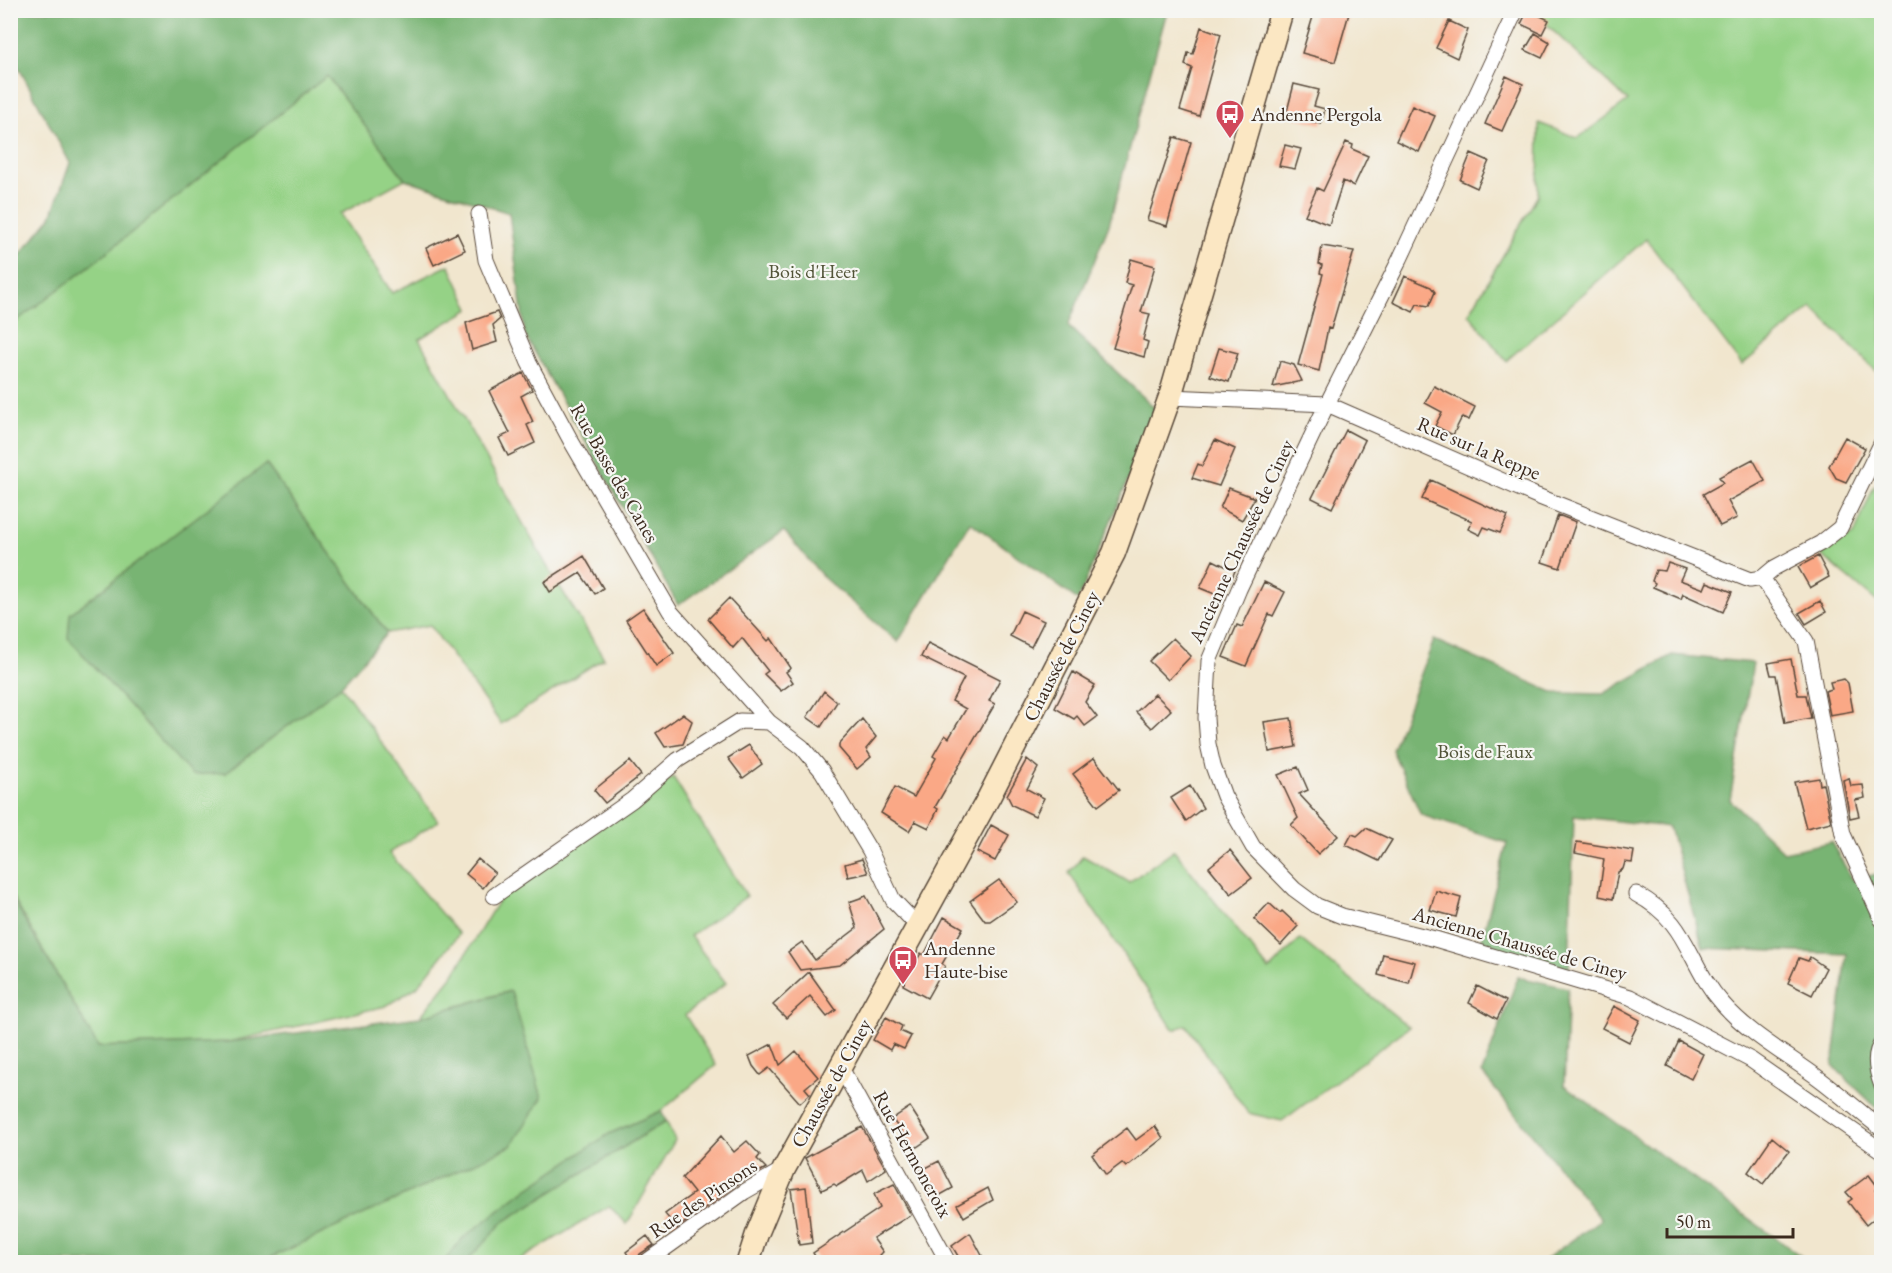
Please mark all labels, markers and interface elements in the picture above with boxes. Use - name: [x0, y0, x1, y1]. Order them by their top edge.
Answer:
- bus stop icon: Andenne Pergola: [1214, 98, 1246, 140]
- place label: Andenne Pergola: [1250, 101, 1382, 127]
- park label: Bois d'Heer: [768, 258, 858, 284]
- street label: Rue Basse des Canes: [565, 399, 665, 547]
- street label: Rue sur la Reppe: [1413, 410, 1545, 486]
- street label: Ancienne Chaussée de Ciney: [1182, 435, 1300, 648]
- street label: Chaussée de Ciney: [1017, 586, 1105, 726]
- park label: Bois de Faux: [1437, 738, 1533, 764]
- street label: Ancienne Chaussée de Ciney: [1409, 900, 1630, 986]
- place label: Andenne Haute-bise: [923, 935, 1008, 984]
- bus stop icon: Andenne Haute-bise: [887, 944, 919, 986]
- street label: Chaussée de Ciney: [785, 1014, 877, 1152]
- street label: Rue Hermoncroix: [867, 1086, 959, 1222]
- street label: Rue des Pinsons: [644, 1152, 762, 1244]
- scale bar: [1667, 1201, 1793, 1239]
- text: 50 m: [1676, 1210, 1711, 1233]

